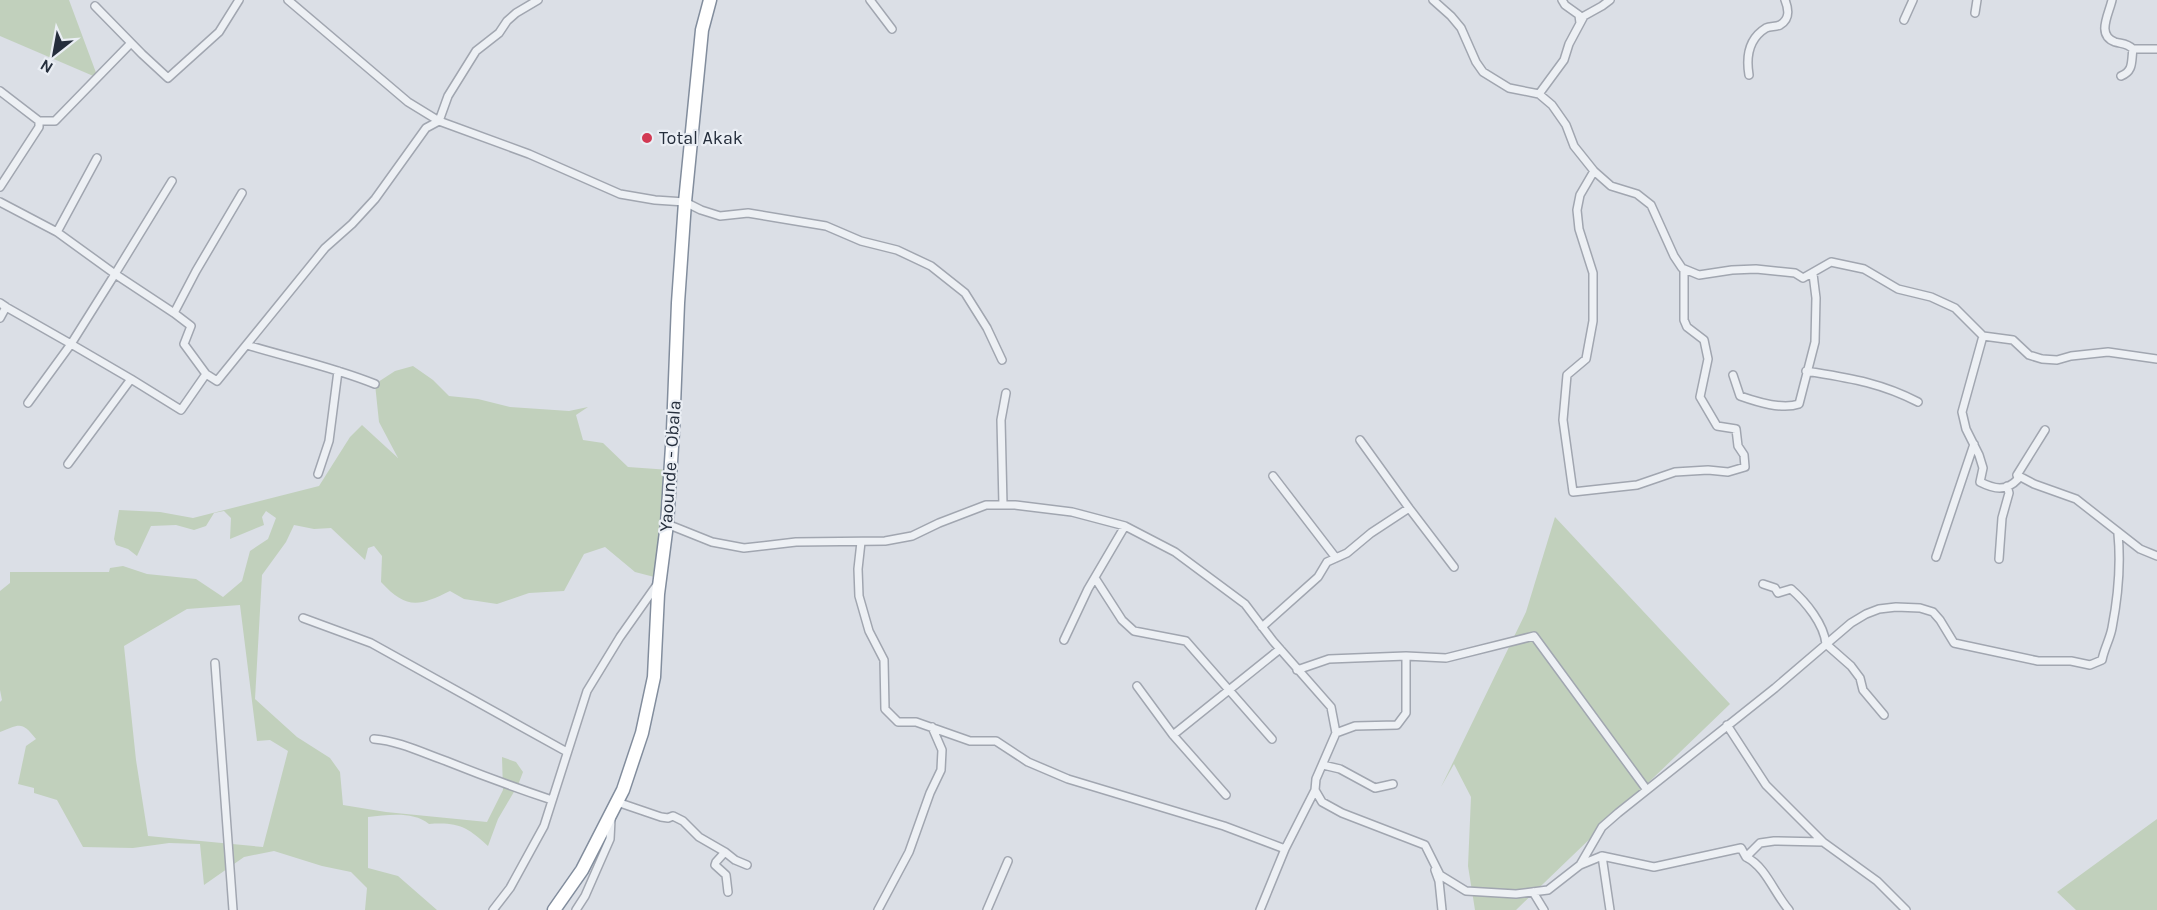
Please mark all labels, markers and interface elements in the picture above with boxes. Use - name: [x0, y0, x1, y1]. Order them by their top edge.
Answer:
- north arrow: [24, 24, 84, 84]
- text: N: [37, 55, 56, 78]
- place label: Total Akak: [659, 127, 743, 149]
- marker: Total Akak: [640, 131, 654, 145]
- street label: Yaounde - Obala: [654, 399, 686, 533]

